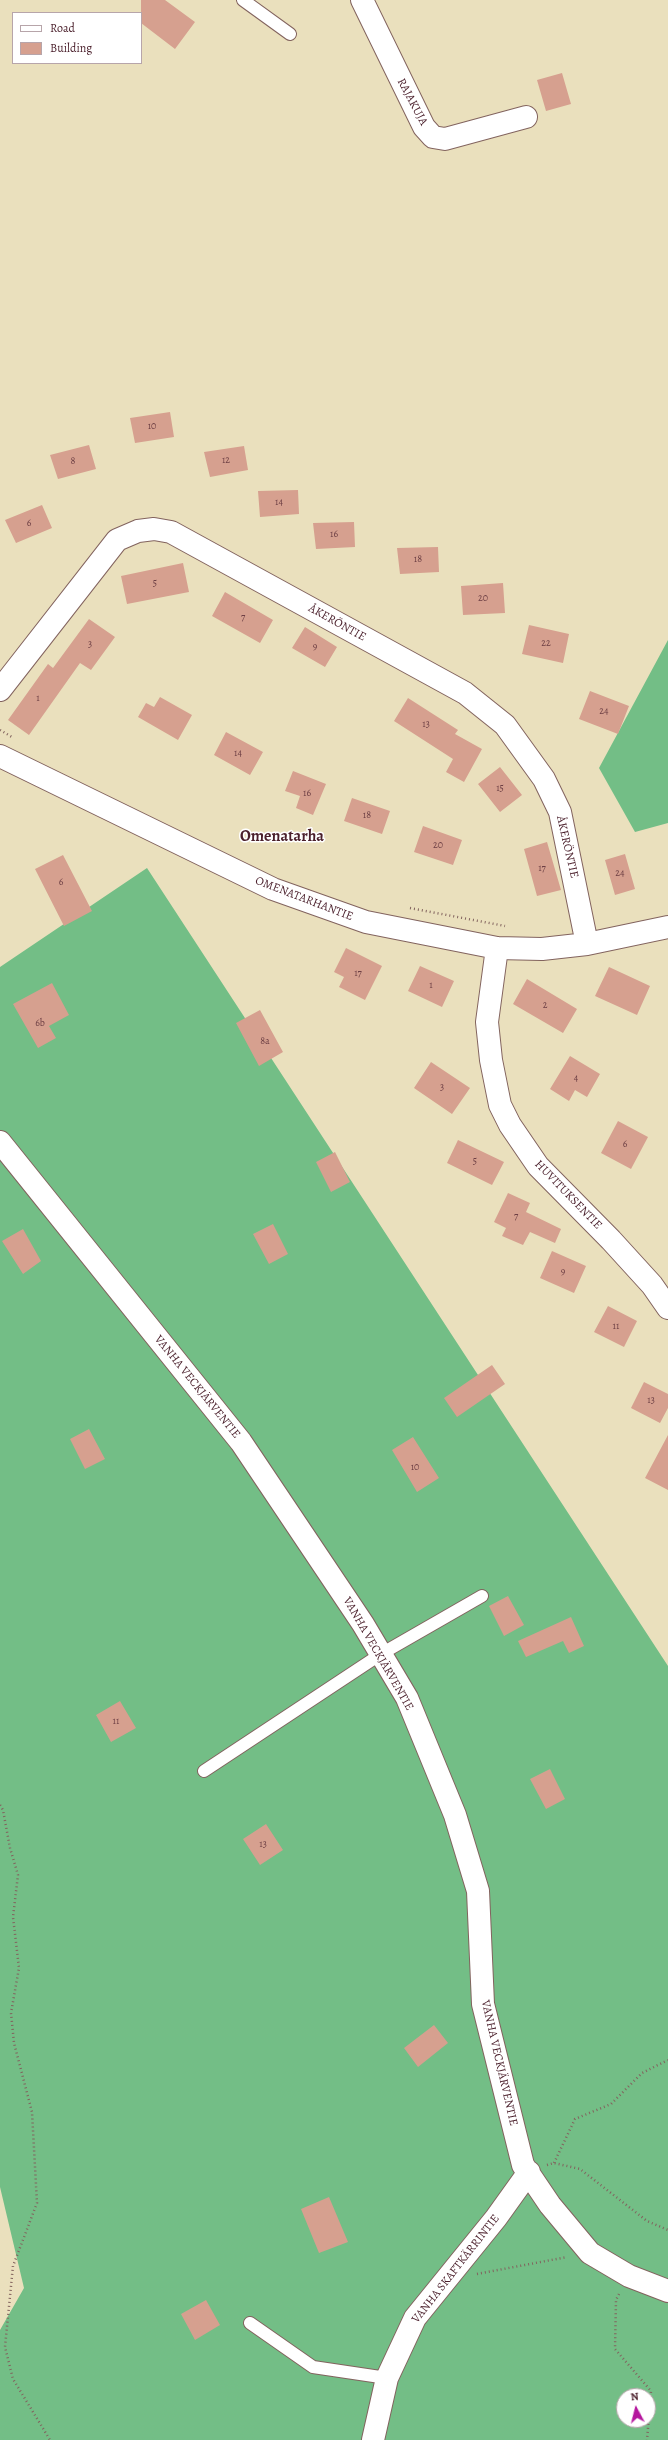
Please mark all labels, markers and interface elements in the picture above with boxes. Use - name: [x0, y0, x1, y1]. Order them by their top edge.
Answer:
- legend: [12, 12, 142, 64]
- text: Road: [50, 20, 75, 36]
- text: Building: [50, 40, 92, 56]
- street label: RAJAKUJA: [394, 76, 430, 128]
- house number: 10: [148, 421, 156, 433]
- house number: 12: [222, 455, 230, 467]
- house number: 8: [71, 456, 75, 468]
- house number: 14: [275, 497, 283, 509]
- house number: 6: [27, 518, 31, 530]
- house number: 16: [330, 529, 338, 541]
- house number: 18: [414, 554, 422, 566]
- house number: 5: [153, 578, 157, 590]
- house number: 20: [478, 593, 488, 605]
- street label: ÅKERÖNTIE: [306, 601, 368, 645]
- house number: 7: [241, 612, 245, 624]
- house number: 22: [541, 638, 551, 650]
- house number: 3: [88, 639, 92, 651]
- house number: 9: [313, 641, 317, 653]
- house number: 1: [36, 693, 40, 705]
- house number: 24: [599, 706, 609, 718]
- house number: 13: [422, 719, 430, 731]
- house number: 14: [234, 748, 242, 760]
- house number: 15: [496, 783, 504, 795]
- house number: 16: [303, 788, 311, 800]
- house number: 18: [363, 810, 371, 822]
- street label: ÅKERÖNTIE: [553, 814, 581, 880]
- district label: Omenatarha: [240, 827, 324, 847]
- house number: 20: [433, 840, 443, 852]
- house number: 17: [538, 863, 546, 875]
- house number: 24: [615, 868, 625, 880]
- street label: OMENATARHANTIE: [253, 874, 355, 924]
- house number: 6: [59, 877, 63, 889]
- house number: 17: [354, 968, 362, 980]
- house number: 1: [429, 980, 433, 992]
- house number: 2: [543, 1000, 547, 1012]
- house number: 6b: [35, 1018, 45, 1030]
- house number: 8a: [260, 1036, 270, 1048]
- house number: 4: [574, 1073, 578, 1085]
- house number: 3: [440, 1082, 444, 1094]
- house number: 6: [623, 1139, 627, 1151]
- house number: 5: [473, 1156, 477, 1168]
- street label: HUVITUKSENTIE: [531, 1157, 605, 1233]
- house number: 7: [514, 1211, 518, 1223]
- house number: 9: [561, 1266, 565, 1278]
- house number: 11: [613, 1321, 619, 1333]
- street label: VANHA VECKJÄRVENTIE: [151, 1333, 243, 1441]
- house number: 13: [647, 1395, 655, 1407]
- house number: 10: [411, 1462, 419, 1474]
- street label: VANHA VECKJÄRVENTIE: [340, 1595, 416, 1713]
- house number: 11: [113, 1716, 119, 1728]
- house number: 13: [259, 1839, 267, 1851]
- street label: VANHA VECKJÄRVENTIE: [478, 1999, 520, 2127]
- street label: VANHA SKAFTKÄRRINTIE: [409, 2212, 503, 2326]
- north arrow: [616, 2388, 656, 2428]
- text: N: [630, 2389, 639, 2405]

